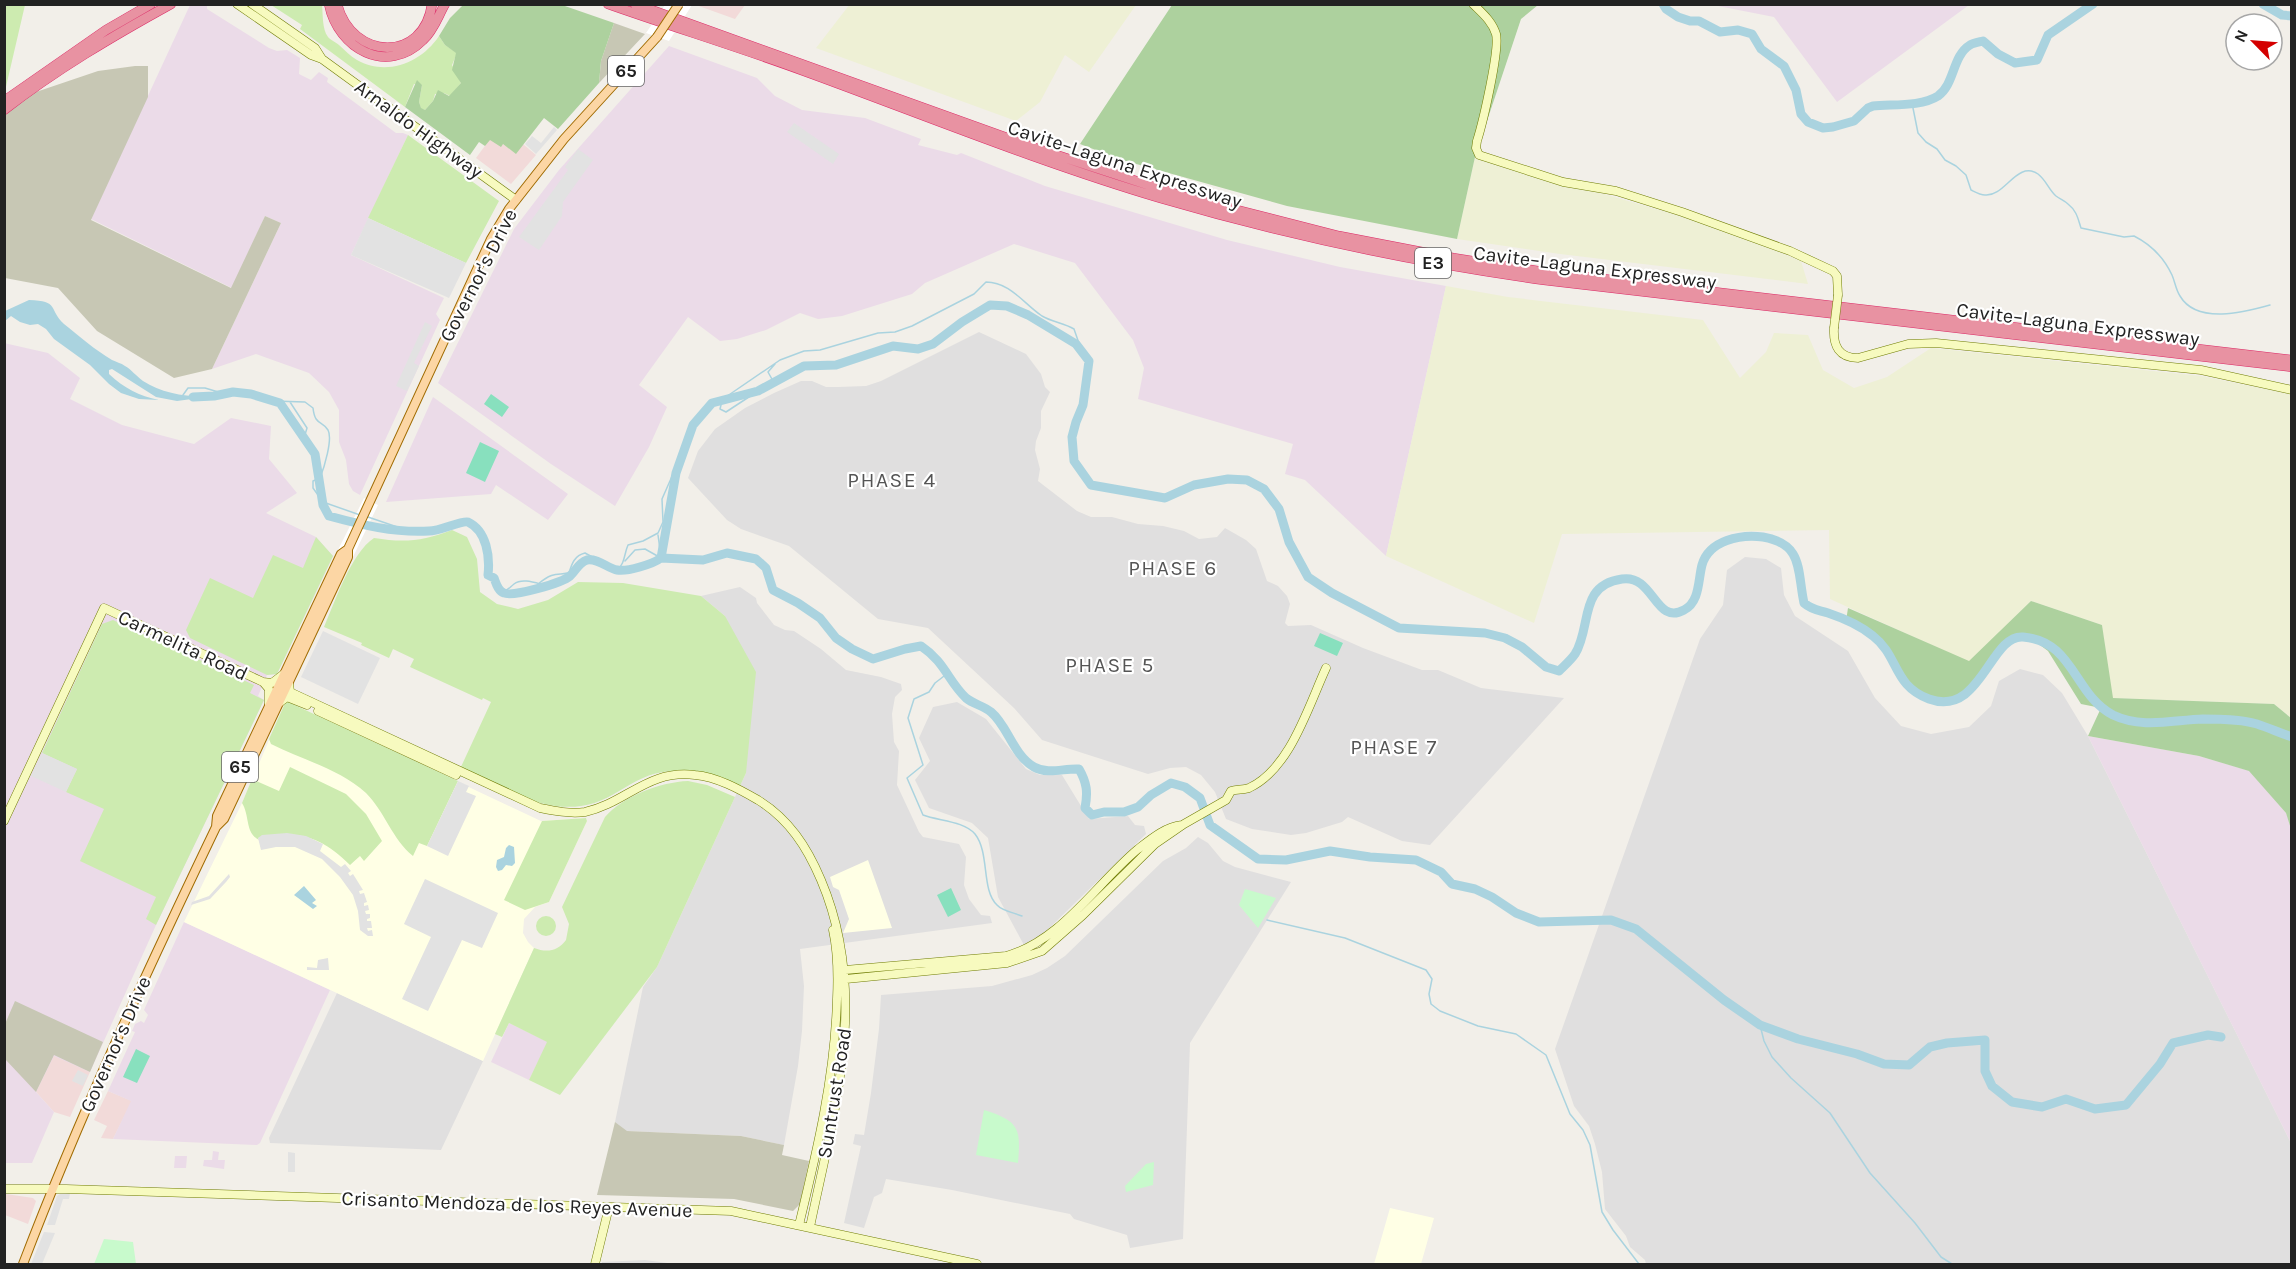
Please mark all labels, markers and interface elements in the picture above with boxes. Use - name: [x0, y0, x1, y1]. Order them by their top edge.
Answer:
- north arrow: [2224, 12, 2284, 72]
- text: N: [2230, 27, 2252, 45]
- road number: 65: [608, 56, 644, 86]
- street label: Arnaldo Highway: [350, 75, 487, 184]
- street label: Cavite–Laguna Expressway: [1005, 116, 1245, 213]
- street label: Governor's Drive: [435, 205, 522, 346]
- street label: Cavite–Laguna Expressway: [1472, 241, 1718, 294]
- road number: E3: [1415, 248, 1451, 278]
- street label: Cavite–Laguna Expressway: [1955, 298, 2201, 351]
- district label: PHASE 4: [847, 468, 937, 492]
- district label: PHASE 6: [1128, 556, 1218, 580]
- street label: Carmelita Road: [114, 605, 251, 686]
- district label: PHASE 5: [1065, 653, 1155, 677]
- district label: PHASE 7: [1350, 735, 1438, 759]
- road number: 65: [222, 752, 258, 782]
- street label: Governor's Drive: [75, 973, 156, 1116]
- street label: Suntrust Road: [813, 1026, 856, 1160]
- street label: Crisanto Mendoza de los Reyes Avenue: [341, 1187, 693, 1222]

